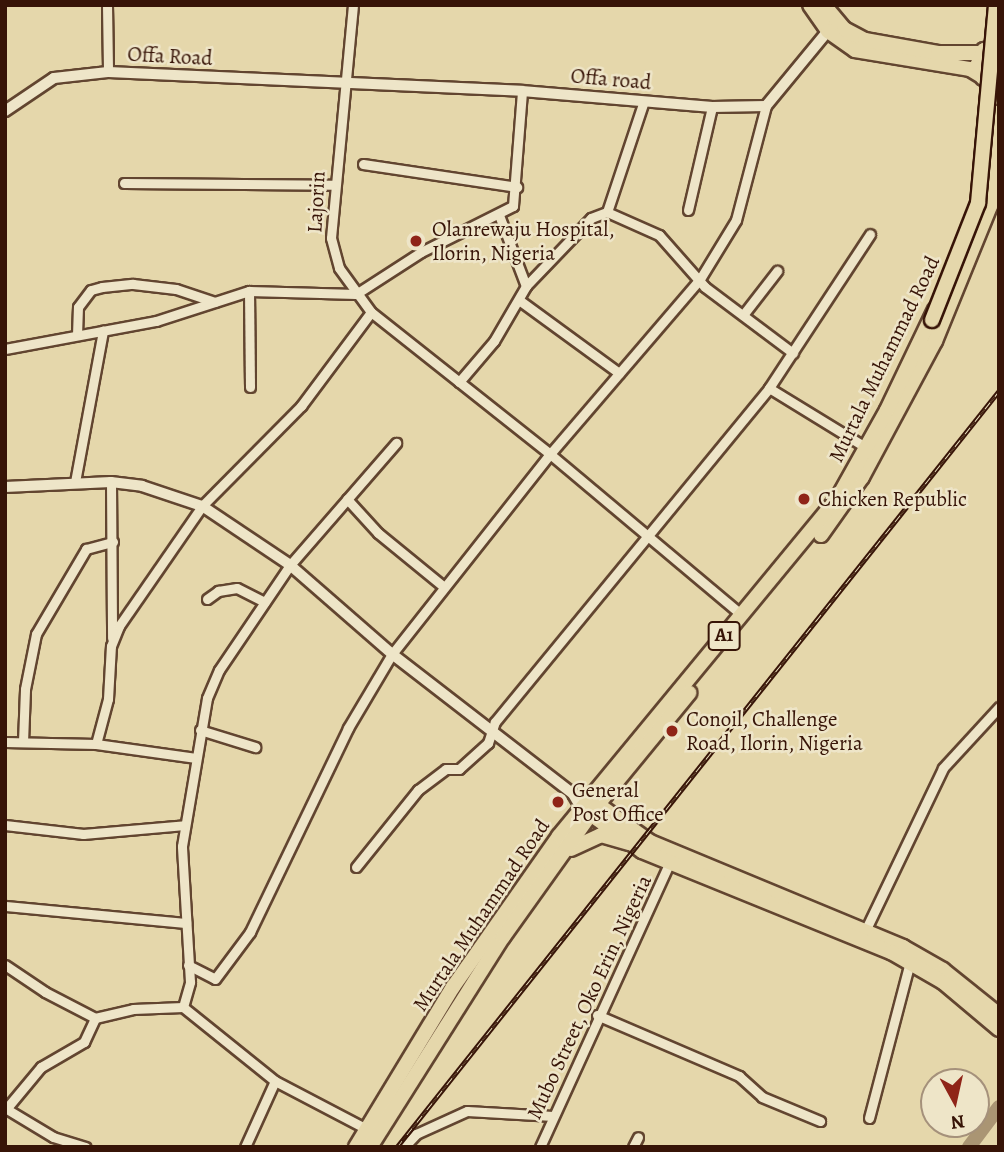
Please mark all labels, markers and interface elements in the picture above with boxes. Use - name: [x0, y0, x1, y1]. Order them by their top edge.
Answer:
- street label: Offa Road: [127, 41, 213, 71]
- street label: Offa road: [570, 63, 652, 95]
- street label: Lajorin: [302, 171, 330, 233]
- place label: Olanrewaju Hospital, Ilorin, Nigeria: [432, 216, 615, 266]
- marker: Olanrewaju Hospital, Ilorin, Nigeria: [406, 231, 426, 251]
- street label: Murtala Muhammad Road: [823, 252, 945, 466]
- place label: Chicken Republic: [818, 486, 967, 512]
- marker: Chicken Republic: [796, 491, 812, 507]
- road number: A1: [706, 621, 742, 652]
- place label: Conoil, Challenge Road, Ilorin, Nigeria: [686, 706, 864, 756]
- marker: Conoil, Challenge Road, Ilorin, Nigeria: [664, 723, 680, 739]
- place label: General Post Office: [572, 777, 664, 827]
- marker: General Post Office: [550, 794, 566, 810]
- street label: Murtala Muhammad Road: [407, 814, 555, 1016]
- street label: Mubo Street, Oko Erin, Nigeria: [521, 871, 657, 1123]
- north arrow: [920, 1068, 990, 1138]
- text: N: [949, 1108, 966, 1136]

